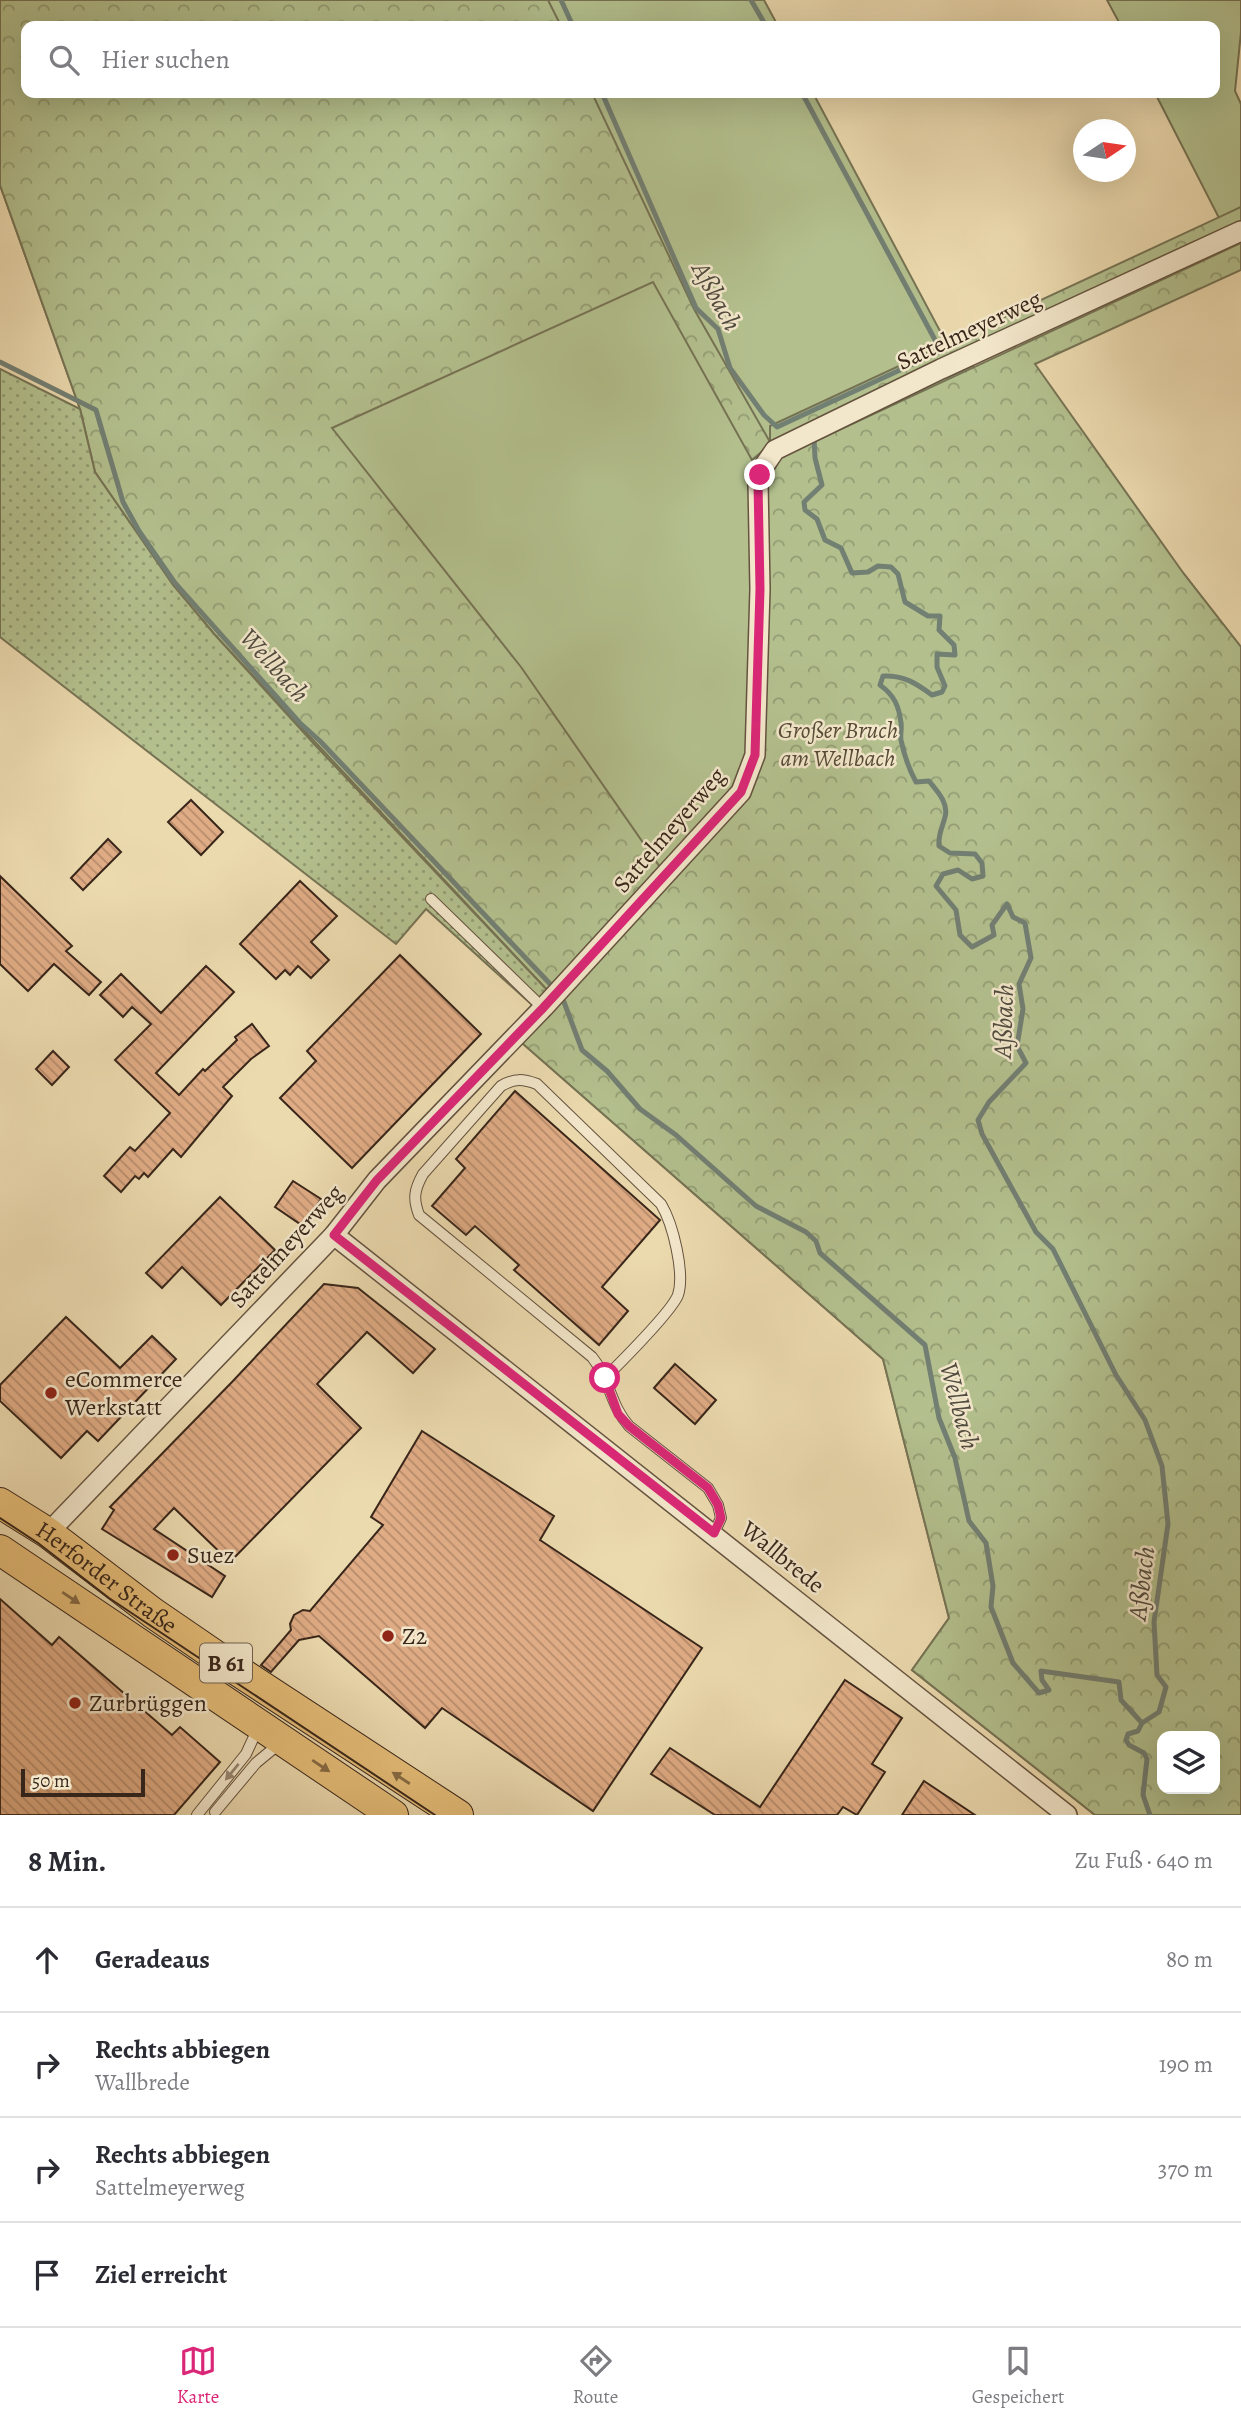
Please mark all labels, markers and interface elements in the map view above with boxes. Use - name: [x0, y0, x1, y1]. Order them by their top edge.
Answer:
- search box: [21, 21, 1220, 98]
- icon: search: [45, 41, 83, 79]
- text: Hier suchen: [101, 42, 230, 77]
- north arrow: [1073, 119, 1136, 182]
- water label: Aßbach: [682, 254, 750, 337]
- street label: Sattelmeyerweg: [891, 282, 1047, 378]
- route end: [744, 459, 775, 490]
- water label: Wellbach: [232, 621, 317, 710]
- park label: Großer Bruch am Wellbach: [778, 714, 898, 774]
- street label: Sattelmeyerweg: [606, 761, 732, 899]
- water label: Aßbach: [985, 983, 1022, 1061]
- street label: Sattelmeyerweg: [222, 1177, 350, 1315]
- water label: Wellbach: [931, 1359, 988, 1454]
- route start: [589, 1362, 620, 1393]
- place label: eCommerce Werkstatt: [64, 1363, 182, 1423]
- marker: eCommerce Werkstatt: [43, 1385, 59, 1401]
- street label: Herforder Straße: [30, 1513, 184, 1641]
- street label: Wallbrede: [734, 1513, 831, 1601]
- place label: Suez: [187, 1539, 235, 1571]
- water label: Aßbach: [1119, 1544, 1163, 1624]
- marker: Suez: [165, 1547, 181, 1563]
- one-way arrow: [62, 1591, 80, 1605]
- place label: Z2: [402, 1620, 427, 1652]
- marker: Z2: [380, 1628, 396, 1644]
- road number: B 61: [200, 1644, 252, 1682]
- place label: Zurbrüggen: [89, 1687, 207, 1719]
- marker: Zurbrüggen: [67, 1695, 83, 1711]
- map controls: [1157, 1731, 1220, 1794]
- button: layers: [1157, 1731, 1220, 1794]
- one-way arrow: [312, 1759, 330, 1773]
- one-way arrow: [225, 1764, 240, 1781]
- scale bar: [21, 1766, 145, 1798]
- text: 50 m: [32, 1768, 70, 1794]
- one-way arrow: [391, 1771, 410, 1784]
- text: 8 Min.: [28, 1841, 107, 1881]
- text: Zu Fuß · 640 m: [1075, 1845, 1213, 1876]
- icon: ahead: [28, 1941, 66, 1979]
- text: Geradeaus: [95, 1942, 210, 1977]
- text: 80 m: [1166, 1944, 1213, 1975]
- text: Rechts abbiegen: [95, 2032, 270, 2067]
- icon: right: [28, 2046, 66, 2084]
- text: 190 m: [1159, 2049, 1213, 2080]
- text: Wallbrede: [95, 2067, 190, 2098]
- text: Rechts abbiegen: [95, 2137, 270, 2172]
- icon: right: [28, 2151, 66, 2189]
- text: 370 m: [1158, 2154, 1213, 2185]
- text: Sattelmeyerweg: [95, 2172, 245, 2203]
- icon: arrive: [28, 2256, 66, 2294]
- text: Ziel erreicht: [95, 2257, 228, 2292]
- tab: Karte: [177, 2342, 219, 2410]
- tab: Route: [573, 2342, 618, 2410]
- tab: Gespeichert: [972, 2342, 1064, 2410]

